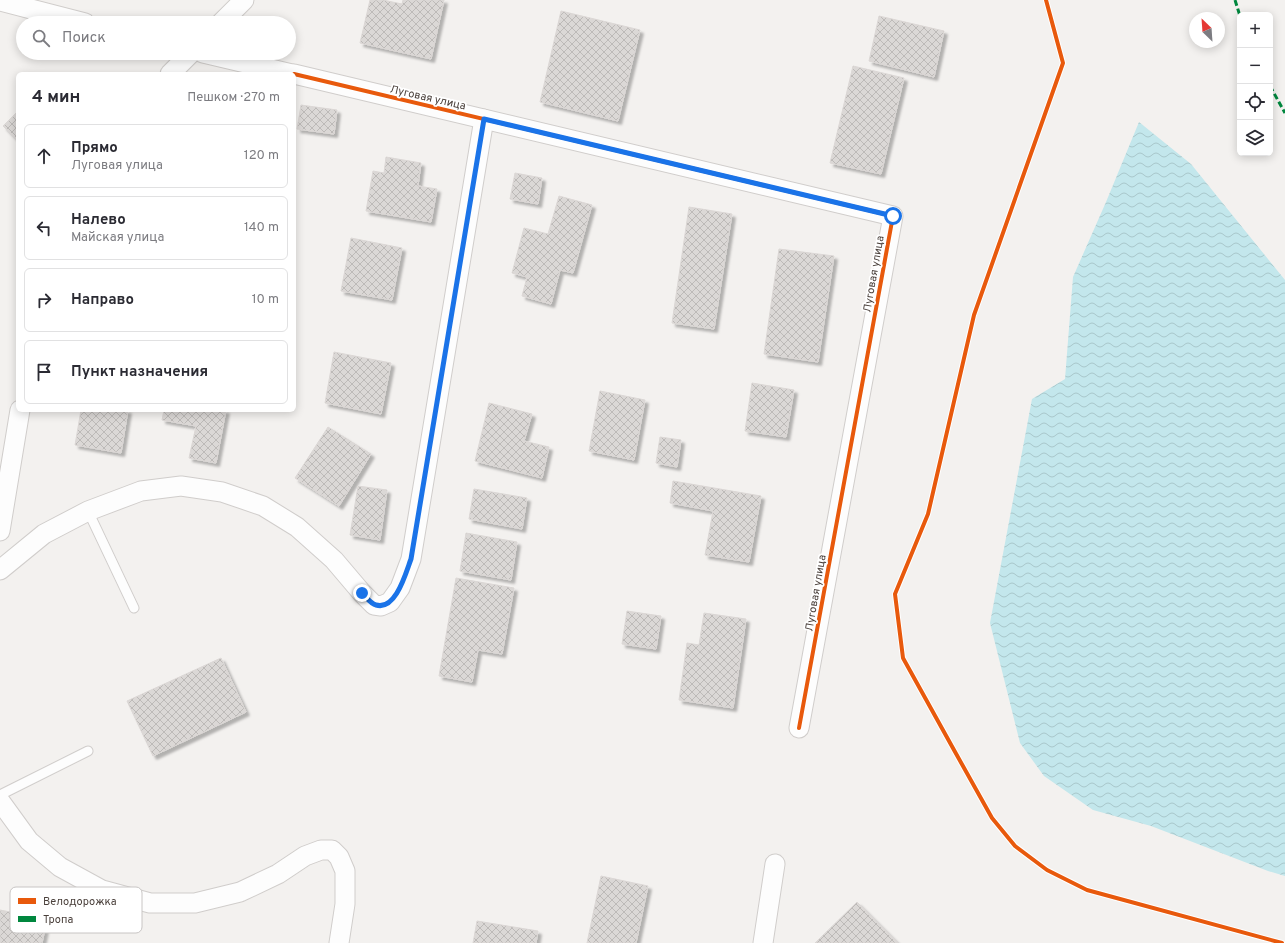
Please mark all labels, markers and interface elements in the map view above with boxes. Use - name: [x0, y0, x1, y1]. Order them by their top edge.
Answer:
- north arrow: [1189, 12, 1225, 48]
- map controls: [1237, 12, 1273, 156]
- button: +: [1237, 12, 1273, 48]
- search box: [16, 16, 296, 60]
- icon: search: [30, 27, 52, 49]
- text: Поиск: [62, 29, 106, 48]
- button: −: [1237, 48, 1273, 84]
- street label: Луговая улица: [388, 82, 467, 114]
- button: locate: [1237, 84, 1273, 120]
- text: 4 мин: [32, 87, 80, 109]
- text: Пешком · 270 m: [187, 90, 280, 106]
- button: layers: [1237, 120, 1273, 156]
- text: Прямо: [71, 139, 118, 158]
- icon: ahead: [33, 145, 55, 167]
- text: 120 m: [244, 148, 279, 164]
- text: Луговая улица: [71, 158, 163, 174]
- route start: [884, 207, 902, 225]
- text: Налево: [71, 211, 126, 230]
- icon: left: [33, 217, 55, 239]
- text: 140 m: [244, 220, 279, 236]
- text: Майская улица: [71, 230, 164, 246]
- street label: Луговая улица: [860, 234, 888, 314]
- icon: right: [33, 289, 55, 311]
- text: Направо: [71, 291, 134, 310]
- text: 10 m: [252, 292, 279, 308]
- icon: arrive: [33, 361, 55, 383]
- text: Пункт назначения: [71, 363, 208, 382]
- street label: Луговая улица: [802, 553, 830, 633]
- route end: [353, 584, 371, 602]
- legend: [10, 887, 142, 933]
- text: Велодорожка: [43, 895, 117, 909]
- text: Тропа: [43, 913, 73, 927]

